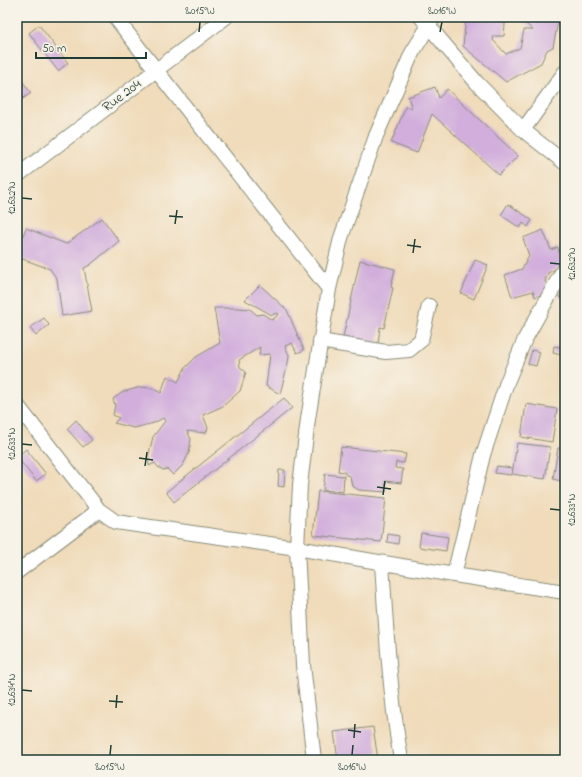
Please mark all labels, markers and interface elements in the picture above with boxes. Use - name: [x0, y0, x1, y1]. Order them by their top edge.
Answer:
- text: 8.015°W: [185, 4, 215, 19]
- text: 8.016°W: [428, 4, 456, 19]
- scale bar: [36, 34, 146, 60]
- text: 50 m: [42, 40, 66, 58]
- street label: Rue 204: [98, 74, 146, 118]
- text: 12.632°N: [5, 181, 20, 215]
- text: 12.632°N: [565, 247, 580, 281]
- text: 12.633°N: [5, 428, 20, 460]
- text: 12.633°N: [565, 494, 580, 526]
- text: 12.634°N: [5, 674, 20, 706]
- text: 8.015°W: [95, 760, 125, 775]
- text: 8.016°W: [338, 760, 366, 775]

